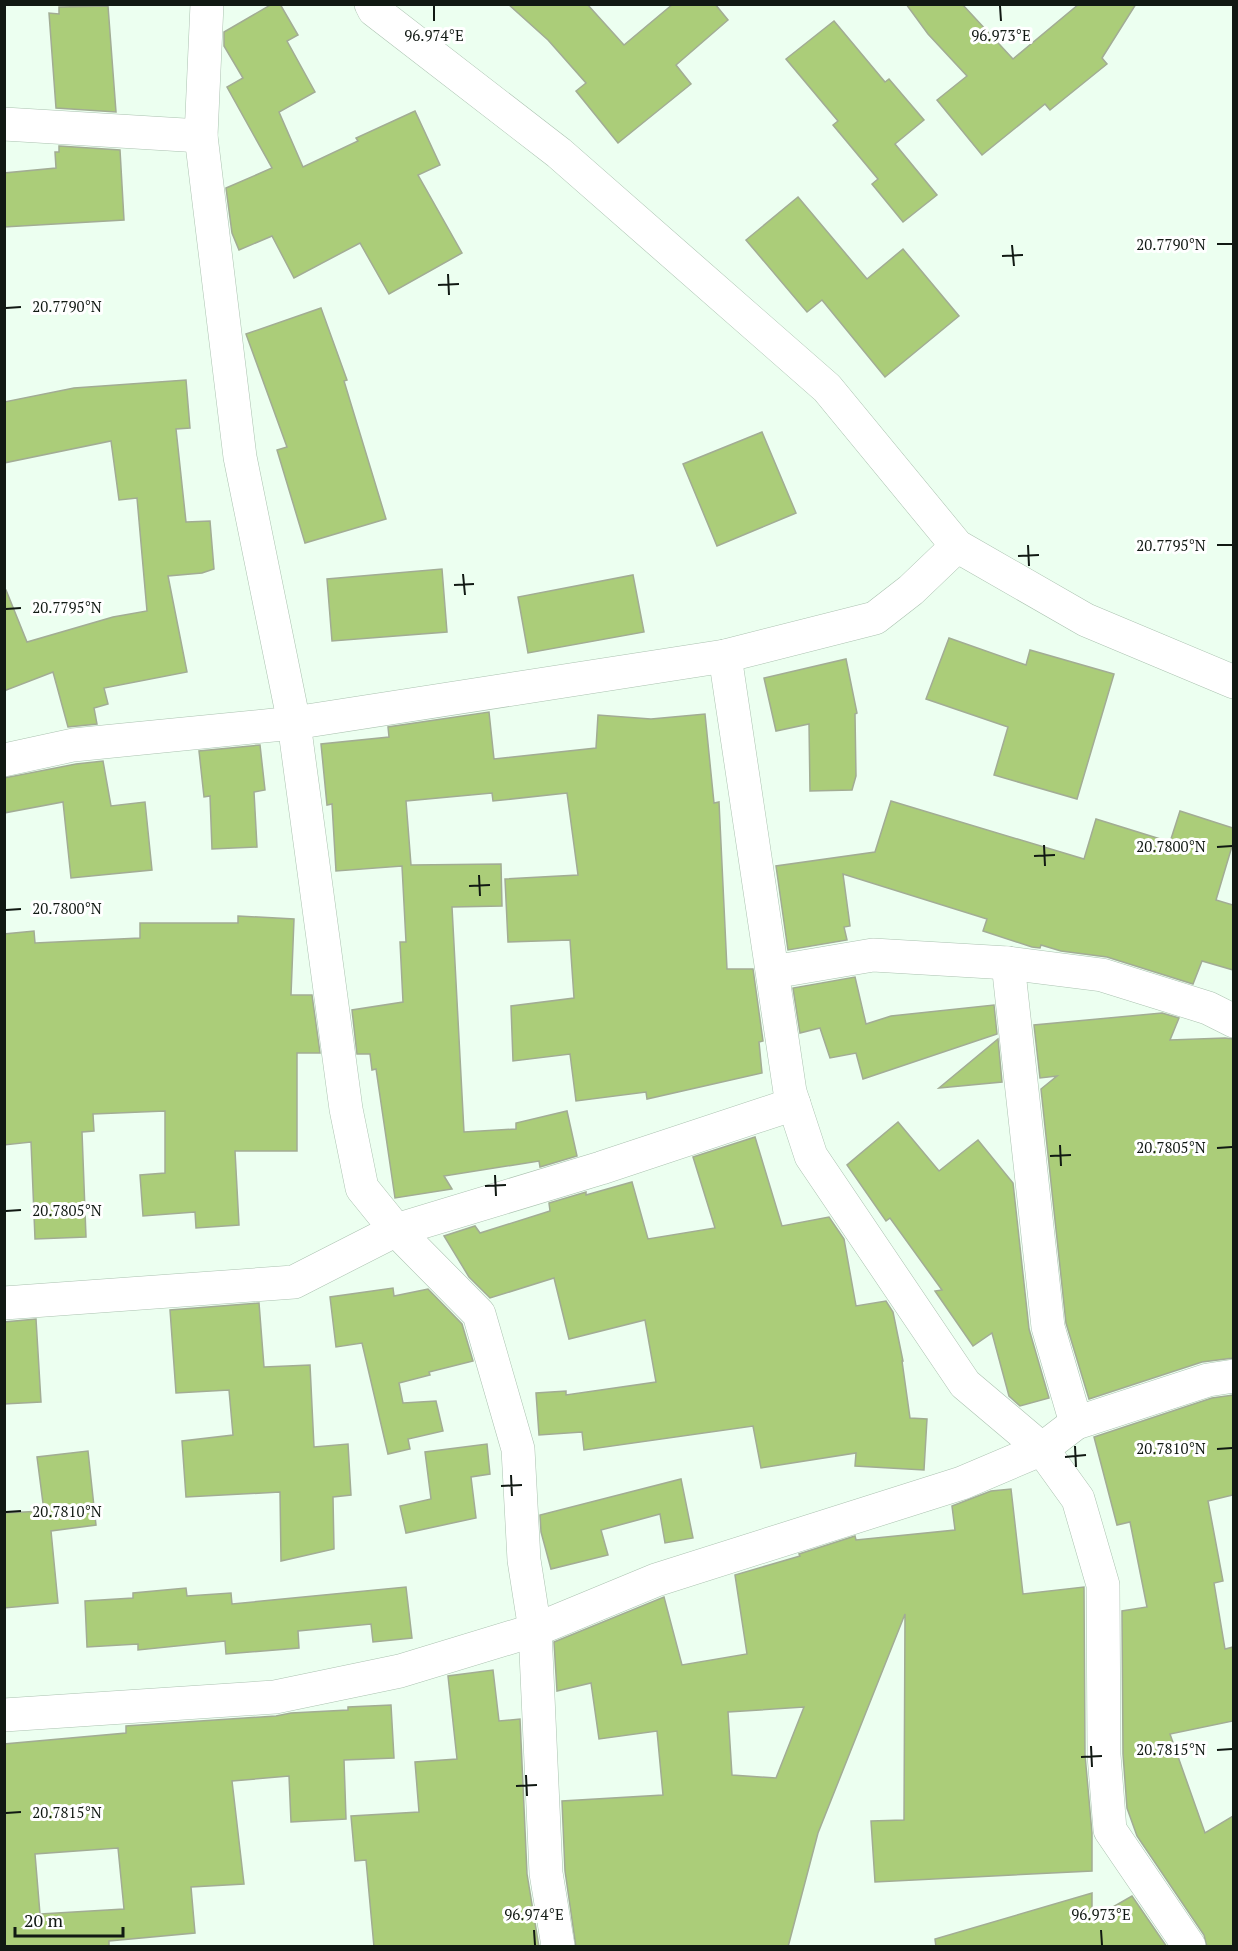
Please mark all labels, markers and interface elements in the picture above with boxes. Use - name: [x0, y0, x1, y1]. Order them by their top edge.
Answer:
- text: 96.974°E: [404, 25, 464, 45]
- text: 96.973°E: [971, 25, 1031, 45]
- text: 20.7790°N: [1136, 234, 1206, 254]
- text: 20.7790°N: [32, 296, 102, 316]
- text: 20.7795°N: [1136, 535, 1206, 555]
- text: 20.7795°N: [32, 597, 102, 617]
- text: 20.7800°N: [1136, 836, 1206, 856]
- text: 20.7800°N: [32, 898, 102, 918]
- text: 20.7805°N: [1136, 1137, 1206, 1157]
- text: 20.7805°N: [32, 1200, 102, 1220]
- text: 20.7810°N: [1136, 1438, 1206, 1458]
- text: 20.7810°N: [32, 1501, 102, 1521]
- text: 20.7815°N: [1136, 1739, 1206, 1759]
- text: 20.7815°N: [32, 1802, 102, 1822]
- scale bar: [15, 1900, 123, 1938]
- text: 96.974°E: [504, 1904, 564, 1924]
- text: 96.973°E: [1071, 1904, 1131, 1924]
- text: 20 m: [24, 1908, 64, 1932]

